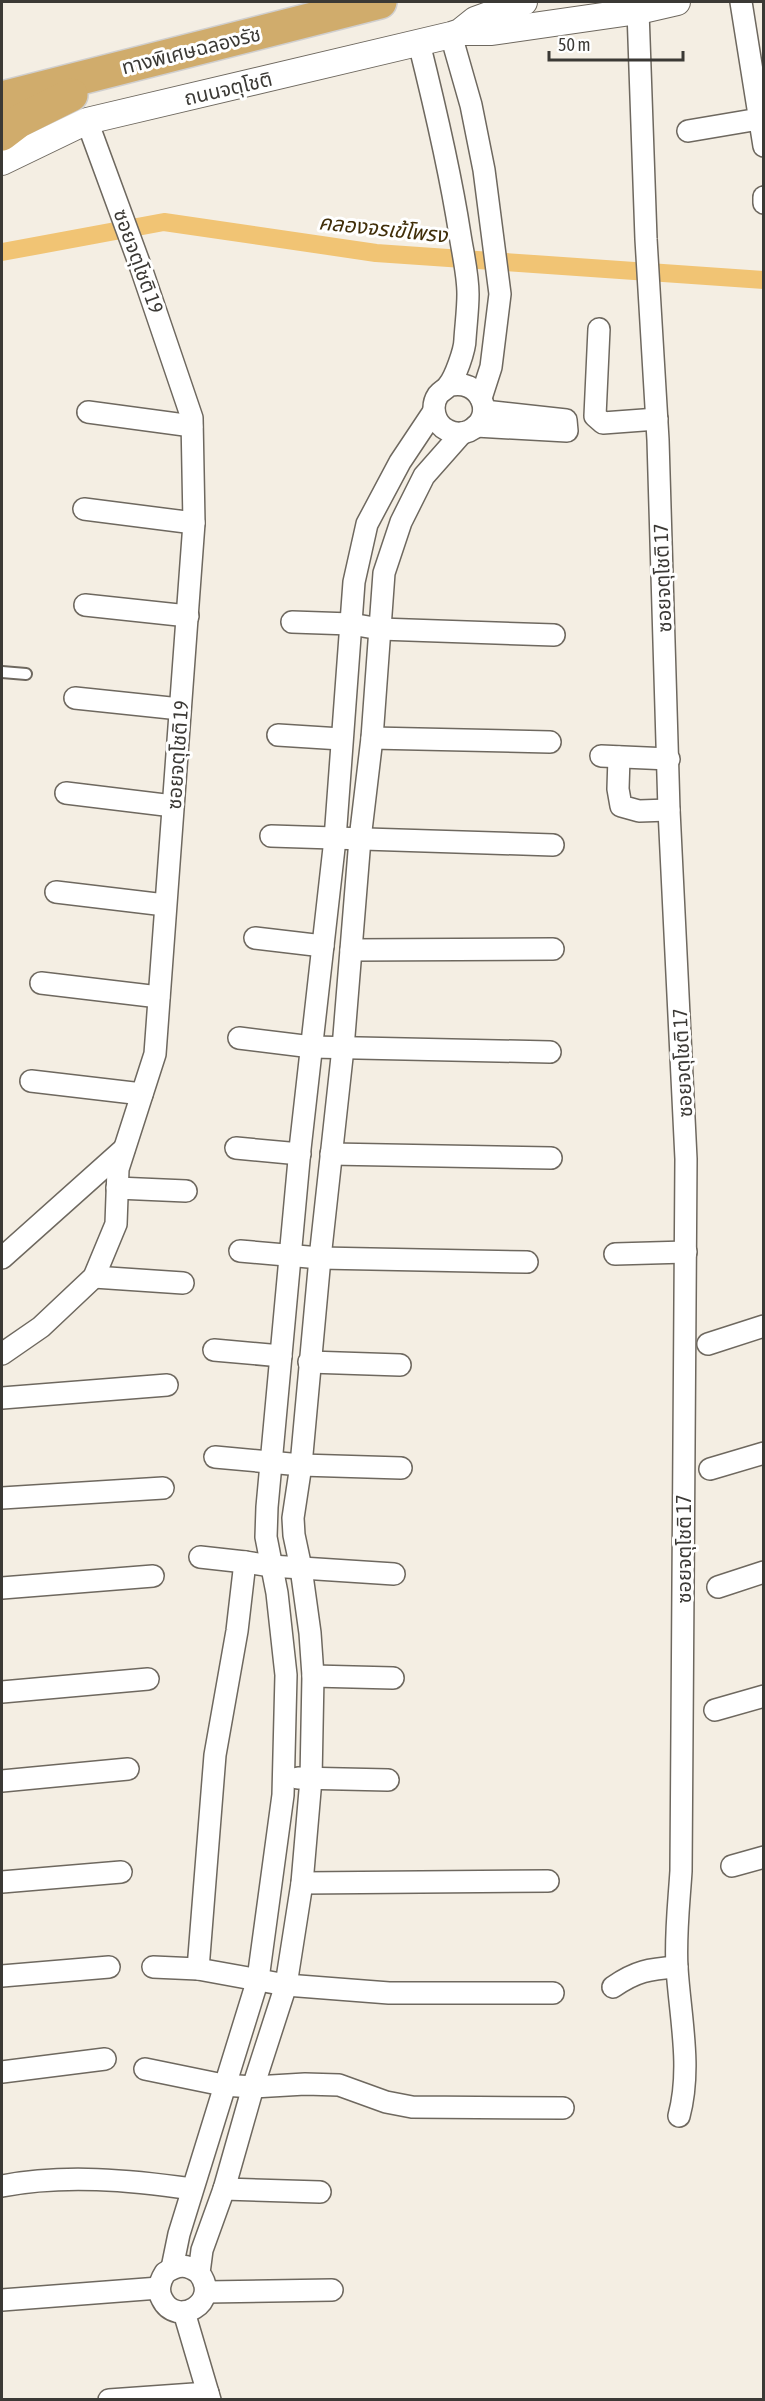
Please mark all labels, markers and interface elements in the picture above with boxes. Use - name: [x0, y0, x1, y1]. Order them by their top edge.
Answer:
- street label: ทางพิเศษฉลองรัช: [119, 22, 263, 78]
- scale bar: [549, 24, 682, 62]
- text: 50 m: [558, 34, 590, 55]
- street label: ถนนจตุโชติ: [182, 67, 274, 110]
- street label: ซอยจตุโชติ 19: [109, 206, 168, 317]
- water label: คลองจรเข้โพรง: [317, 209, 450, 247]
- street label: ซอยจตุโชติ 17: [649, 523, 676, 633]
- street label: ซอยจตุโชติ 19: [162, 700, 193, 810]
- street label: ซอยจตุโชติ 17: [668, 1008, 697, 1118]
- street label: ซอยจตุโชติ 17: [672, 1494, 696, 1604]

